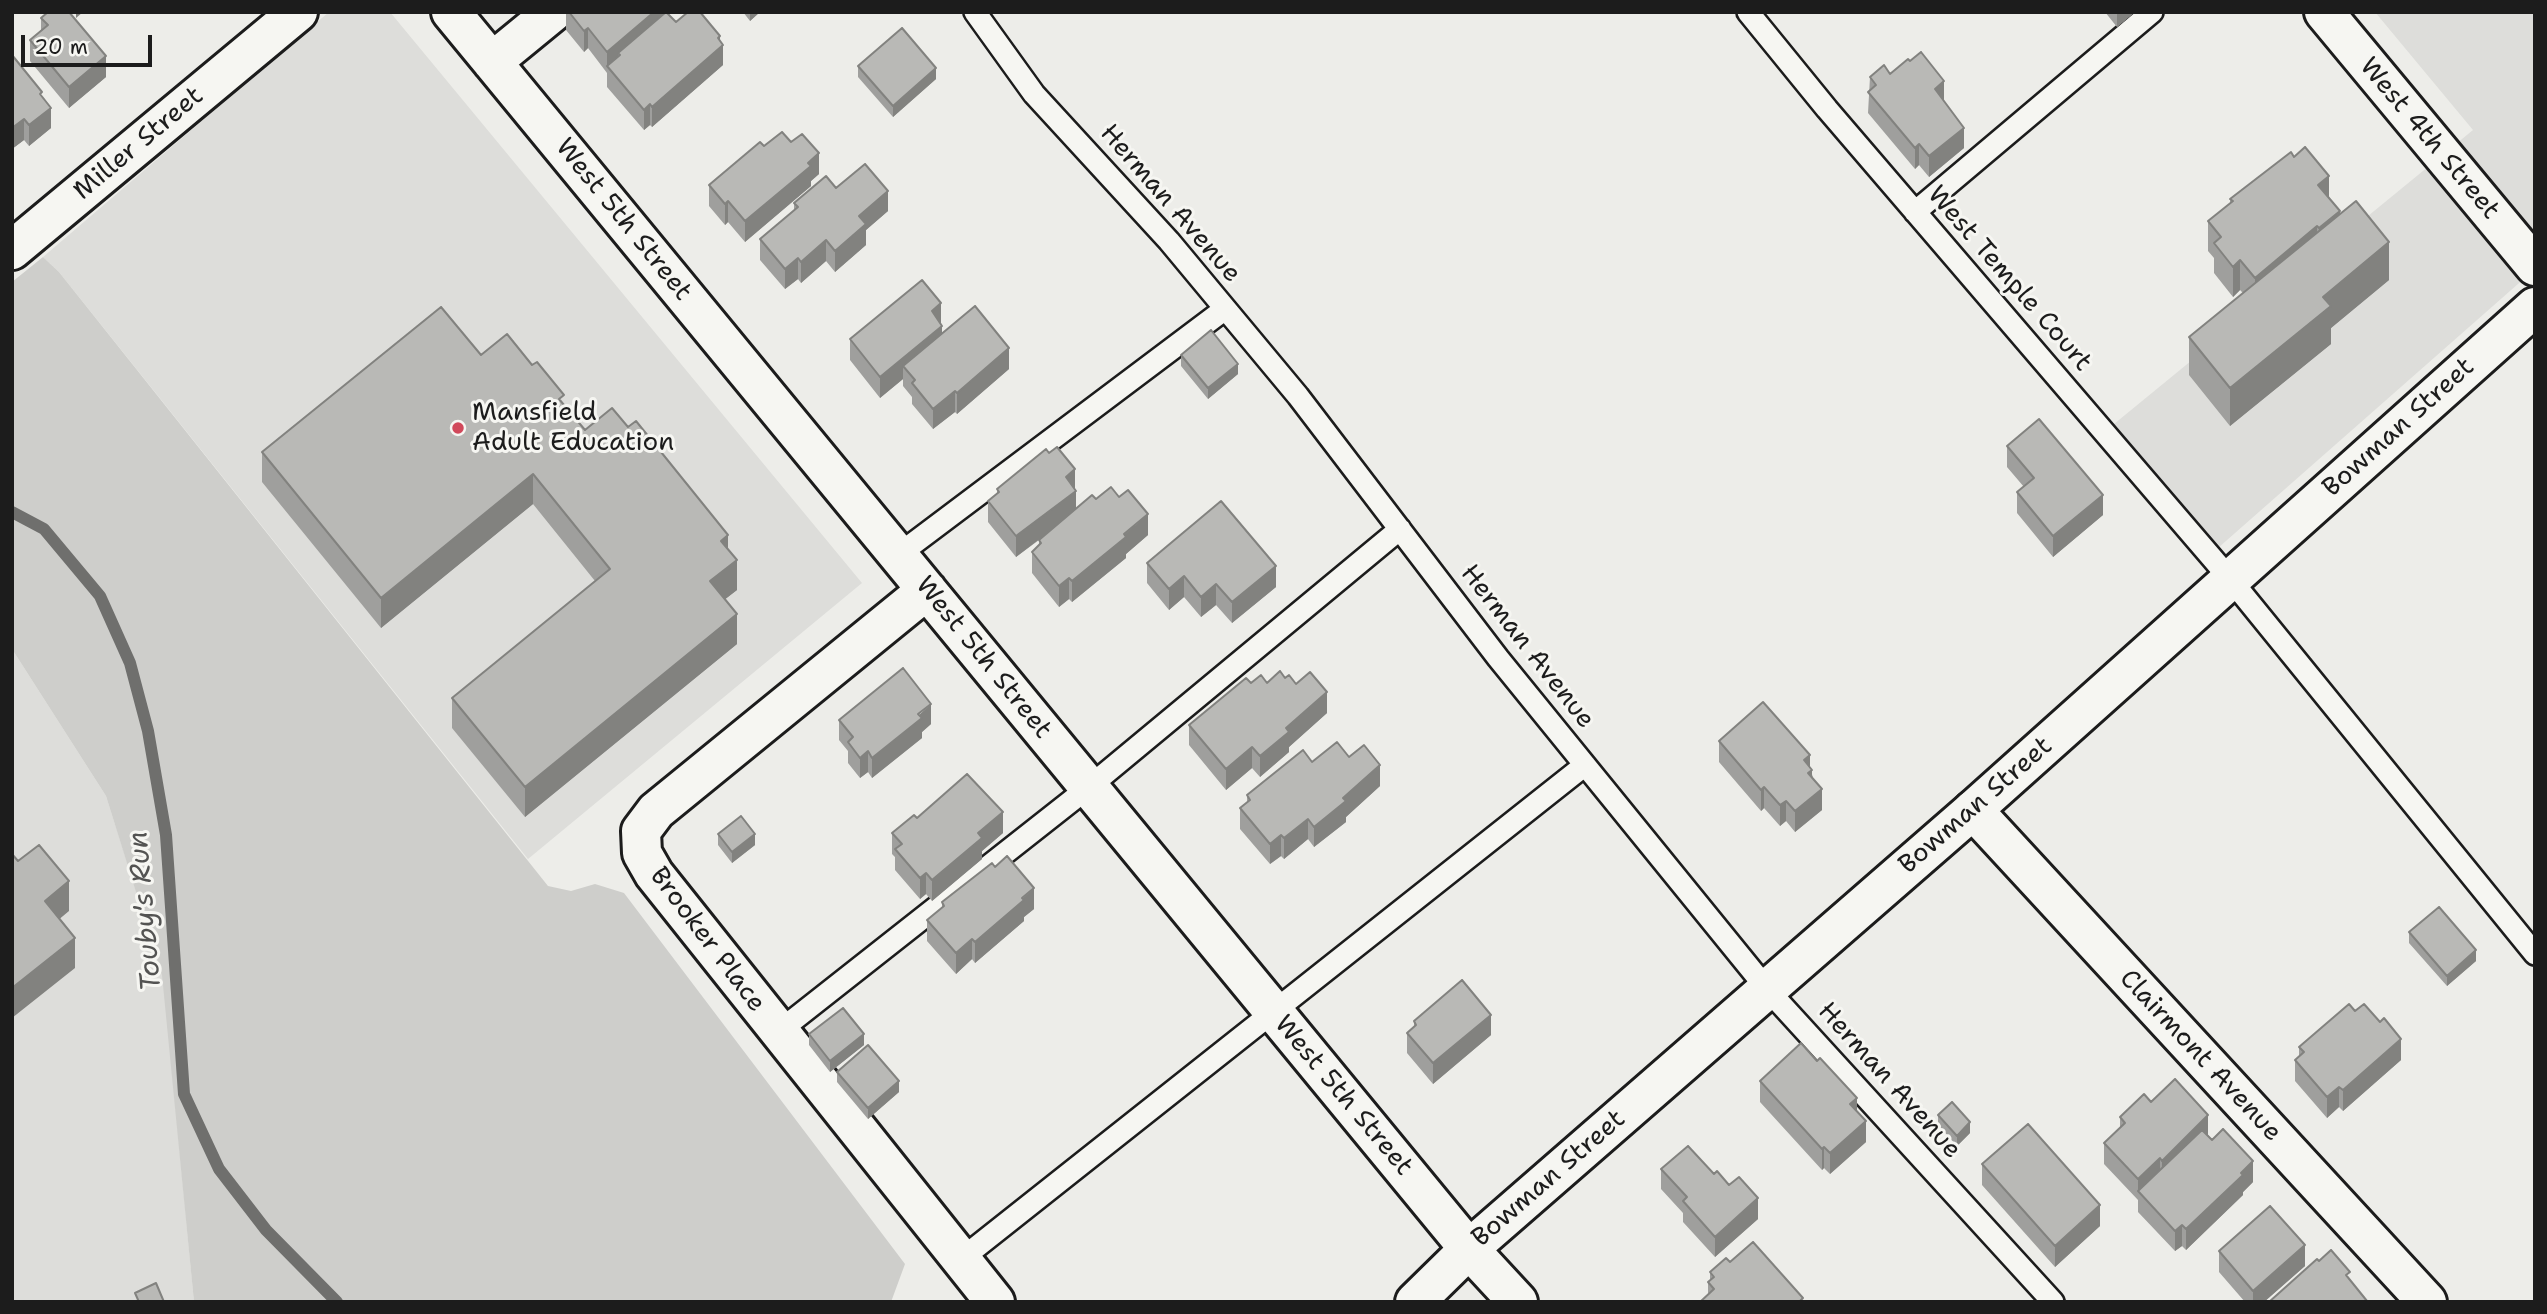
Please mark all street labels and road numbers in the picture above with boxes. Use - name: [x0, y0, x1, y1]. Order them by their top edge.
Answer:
- street label: West 4th Street: [2352, 52, 2506, 226]
- street label: Miller Street: [68, 81, 210, 207]
- street label: Herman Avenue: [1093, 119, 1247, 289]
- street label: West 5th Street: [548, 133, 698, 307]
- street label: West Temple Court: [1920, 180, 2098, 378]
- street label: Bowman Street: [2317, 352, 2481, 504]
- street label: Herman Avenue: [1453, 559, 1601, 735]
- street label: West 5th Street: [908, 571, 1058, 745]
- street label: Bowman Street: [1893, 731, 2059, 881]
- street label: Brooker Place: [642, 861, 772, 1019]
- street label: Clairmont Avenue: [2112, 964, 2288, 1148]
- street label: Herman Avenue: [1811, 997, 1967, 1165]
- street label: West 5th Street: [1267, 1010, 1419, 1182]
- street label: Bowman Street: [1466, 1104, 1632, 1254]

